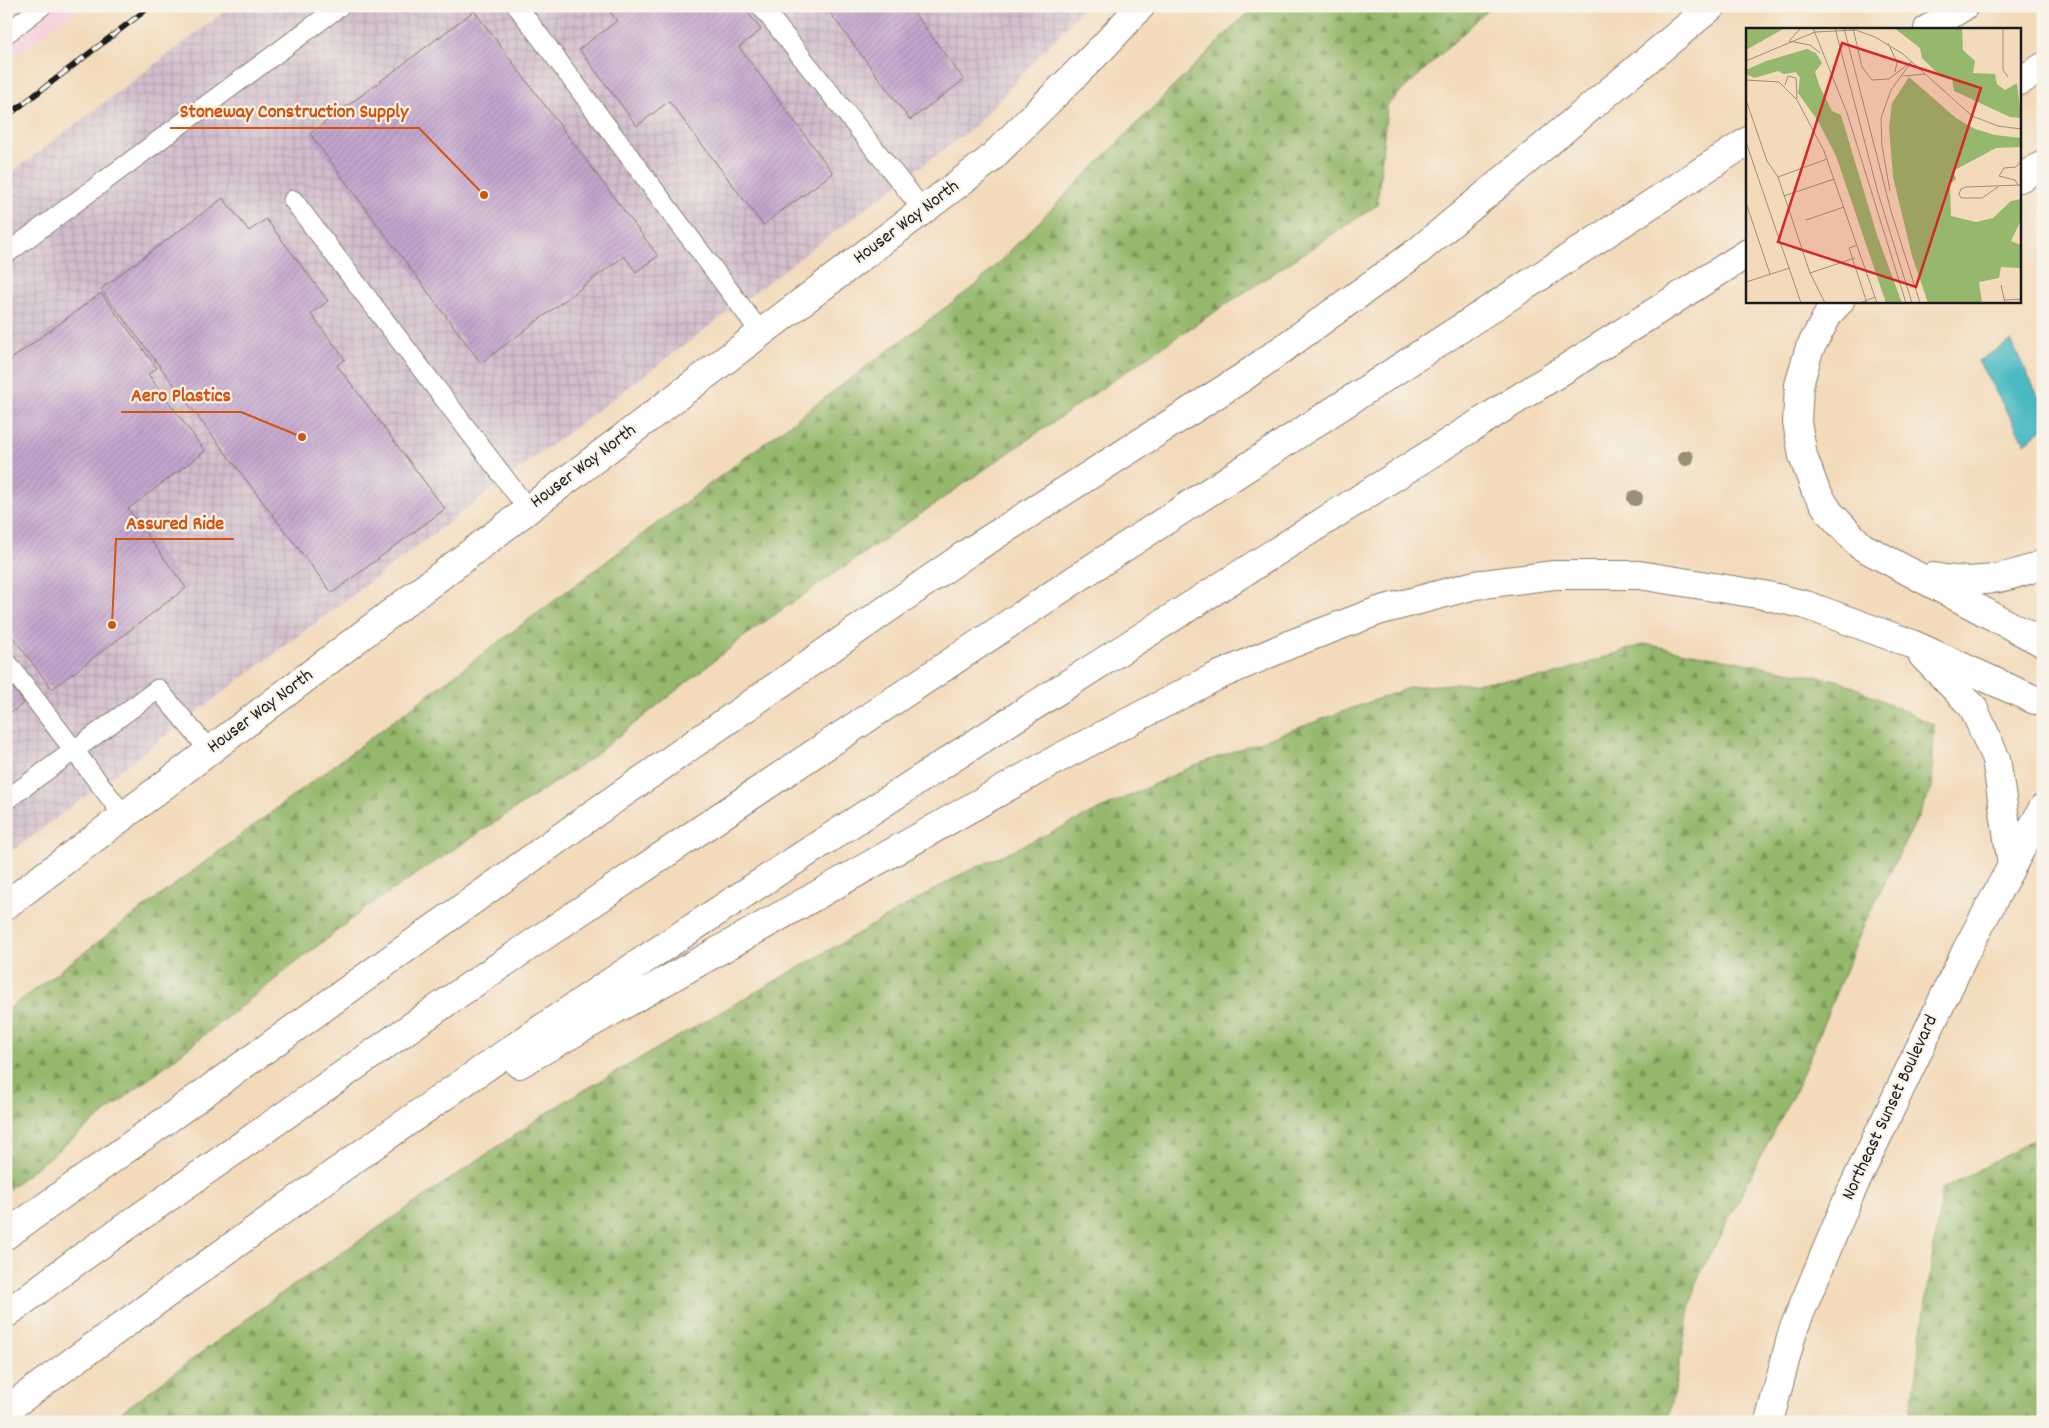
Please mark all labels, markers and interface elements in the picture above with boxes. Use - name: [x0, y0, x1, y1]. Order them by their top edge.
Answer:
- inset map: [1746, 28, 2022, 302]
- callout: Stoneway Construction Supply: [170, 93, 419, 128]
- text: Stoneway Construction Supply: [180, 99, 409, 127]
- street label: Houser Way North: [848, 174, 966, 272]
- callout: Aero Plastics: [121, 377, 241, 412]
- text: Aero Plastics: [131, 383, 231, 411]
- street label: Houser Way North: [525, 418, 643, 516]
- callout: Assured Ride: [116, 504, 234, 539]
- text: Assured Ride: [126, 511, 224, 539]
- street label: Houser Way North: [202, 663, 320, 761]
- street label: Northeast Sunset Boulevard: [1836, 1011, 1946, 1205]

